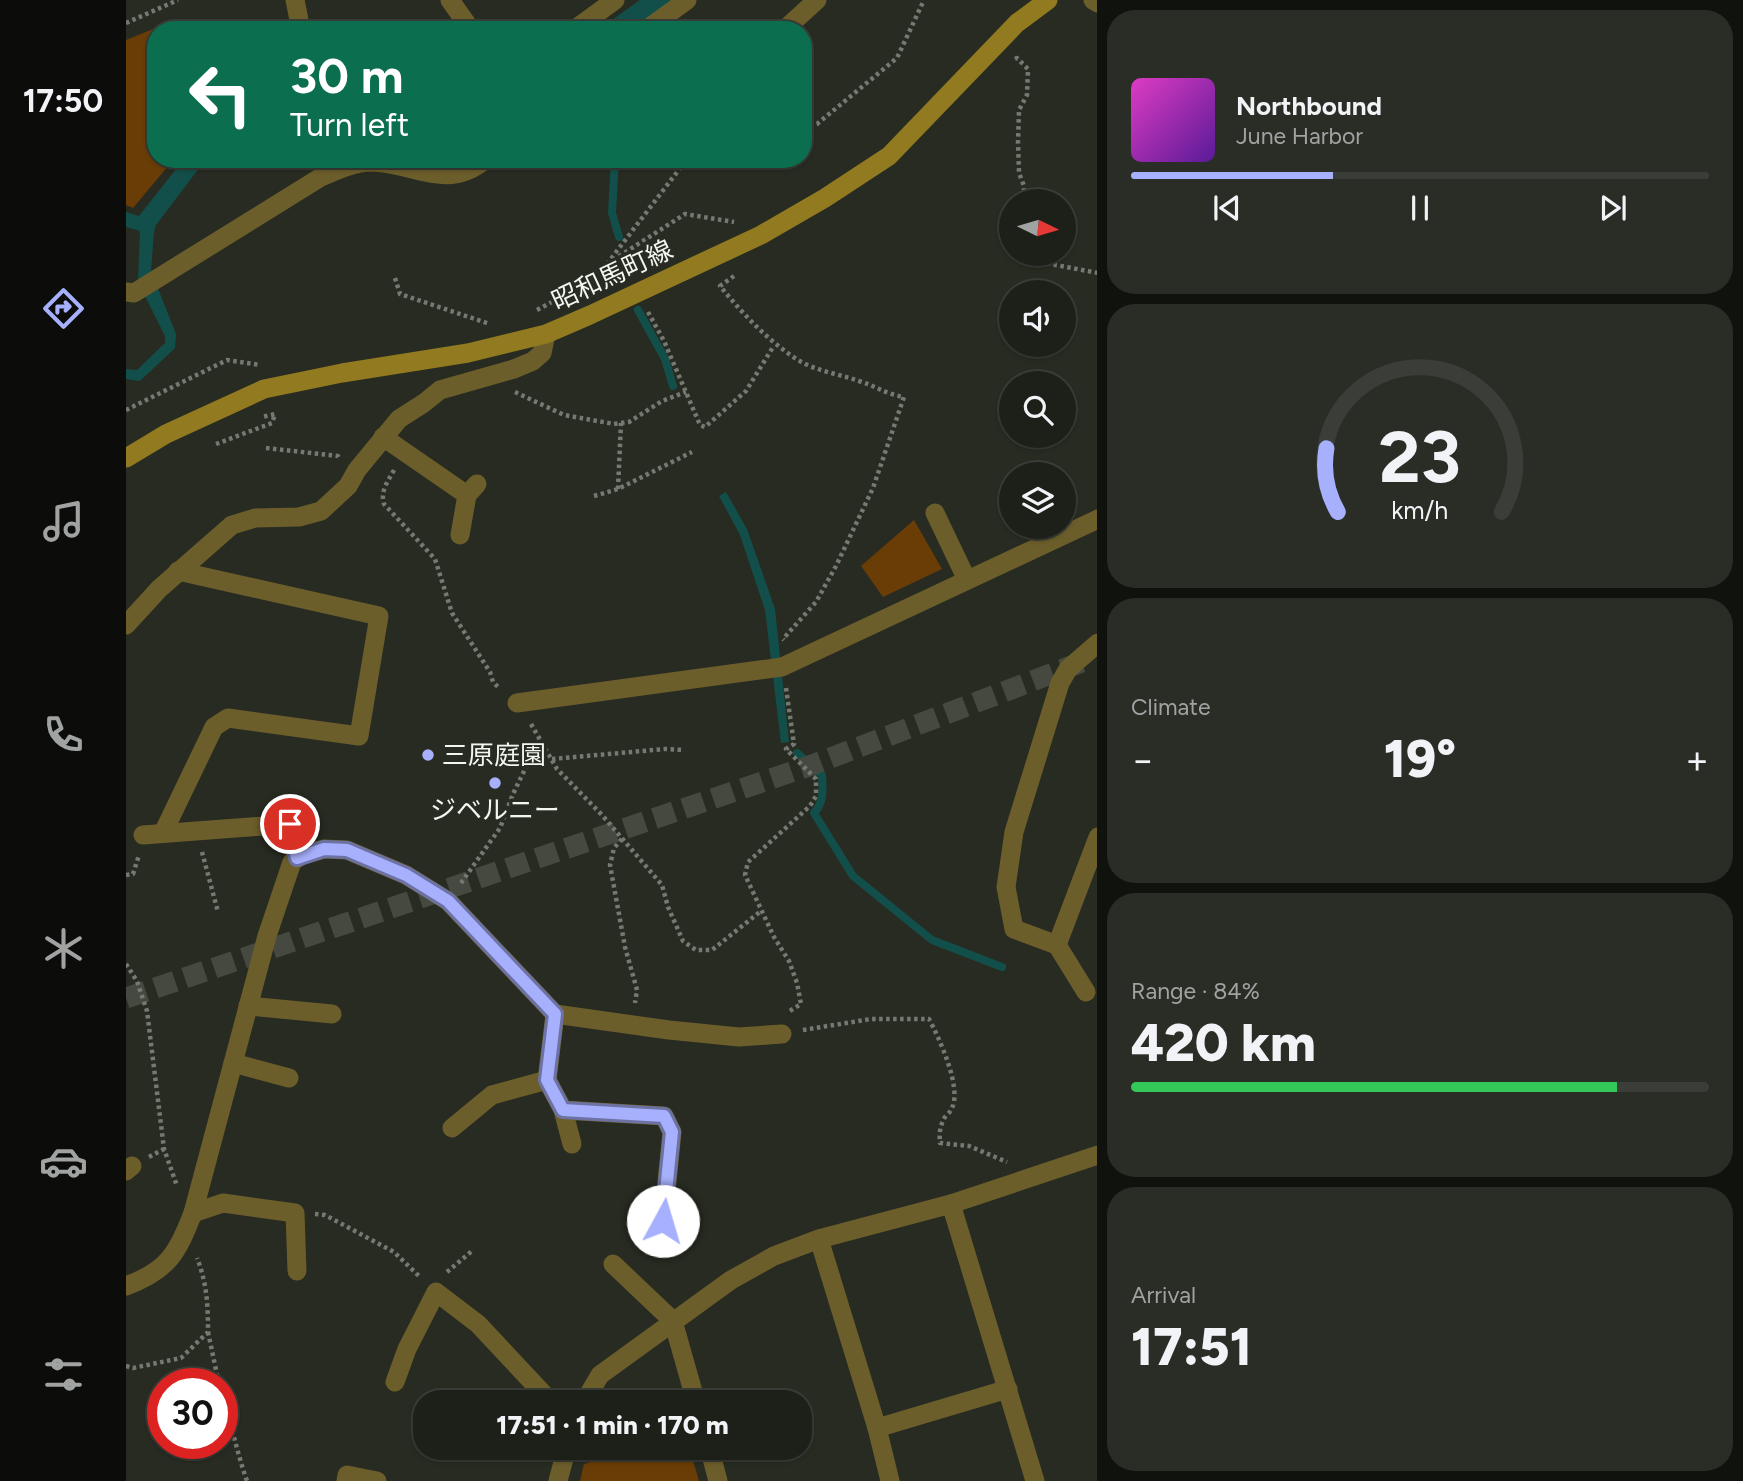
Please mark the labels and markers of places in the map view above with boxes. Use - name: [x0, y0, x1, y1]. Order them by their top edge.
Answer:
- place label: 三原庭園: [442, 739, 546, 771]
- marker: 三原庭園: [420, 747, 436, 763]
- marker: ジベルニー: [487, 775, 503, 791]
- pin: [260, 794, 320, 854]
- place label: ジベルニー: [430, 794, 560, 826]

